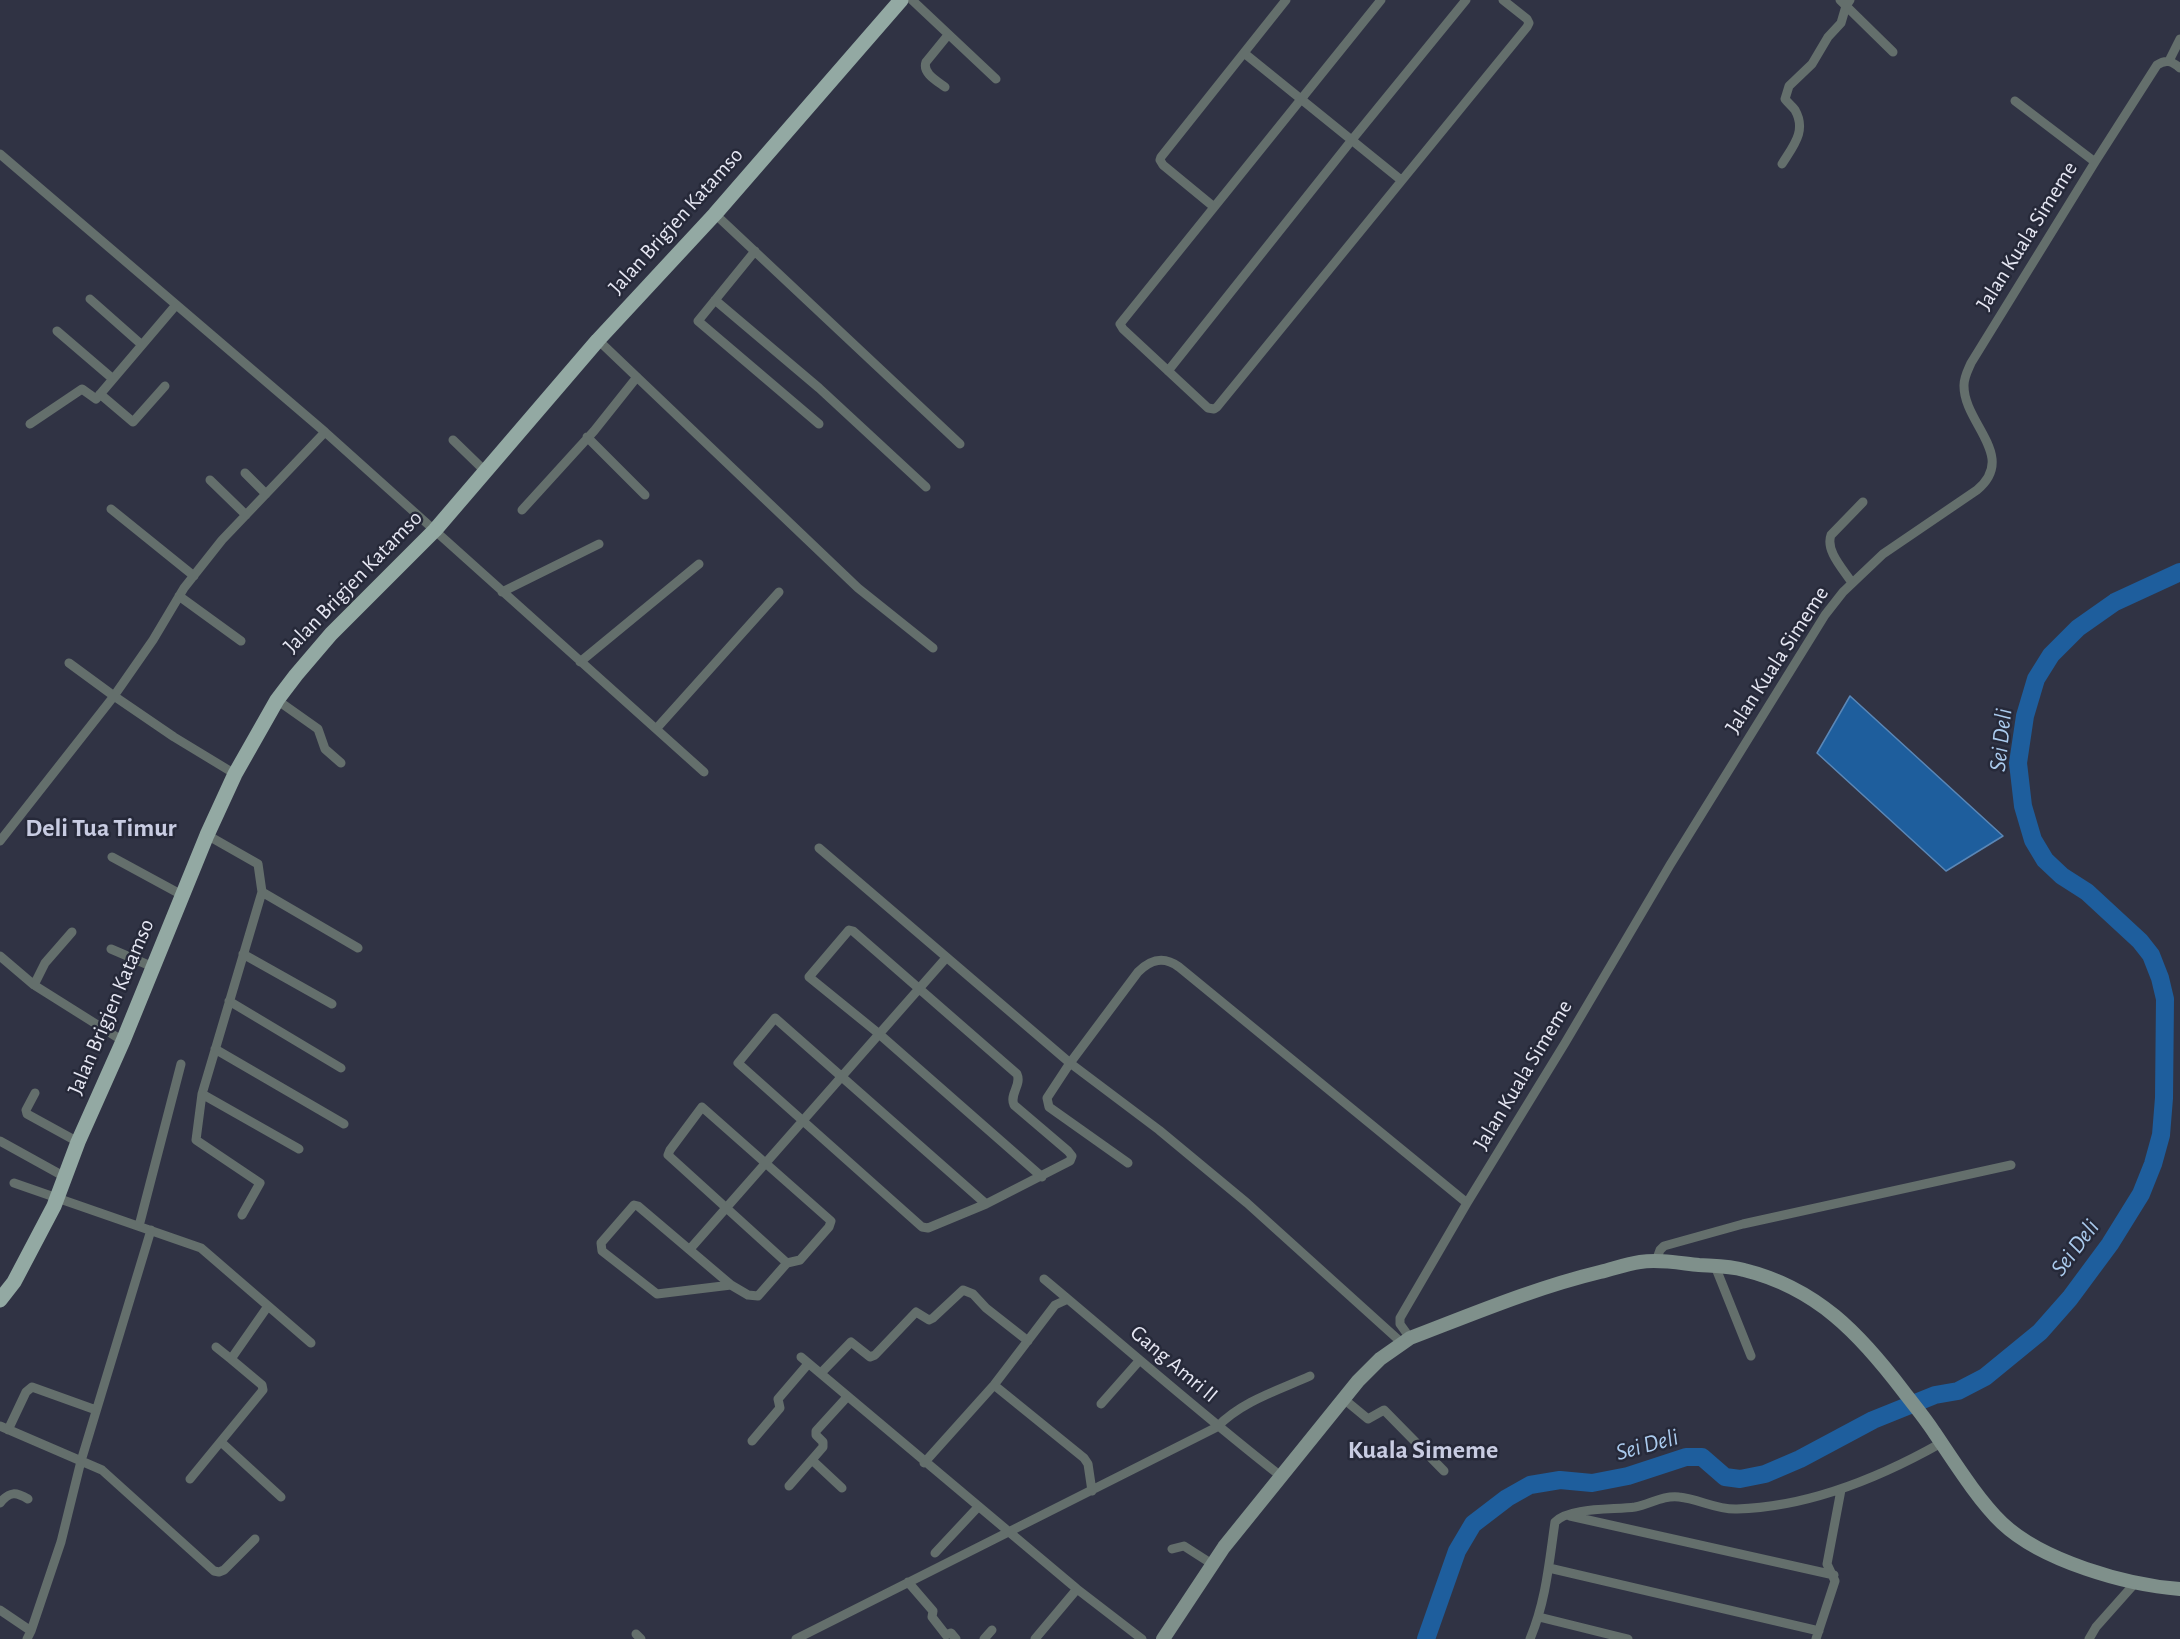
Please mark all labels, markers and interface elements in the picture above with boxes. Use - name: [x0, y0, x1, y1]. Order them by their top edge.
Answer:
- street label: Jalan Brigjen Katamso: [603, 142, 749, 300]
- street label: Jalan Kuala Simeme: [1971, 157, 2083, 315]
- street label: Jalan Brigjen Katamso: [278, 505, 428, 659]
- street label: Jalan Kuala Simeme: [1720, 581, 1834, 739]
- water label: Sei Deli: [1983, 707, 2019, 773]
- district label: Deli Tua Timur: [25, 812, 177, 844]
- street label: Jalan Brigjen Katamso: [62, 915, 160, 1099]
- street label: Jalan Kuala Simeme: [1468, 995, 1578, 1155]
- water label: Sei Deli: [2044, 1214, 2106, 1282]
- street label: Gang Amri II: [1125, 1320, 1223, 1408]
- water label: Sei Deli: [1613, 1423, 1681, 1467]
- district label: Kuala Simeme: [1348, 1434, 1498, 1466]

